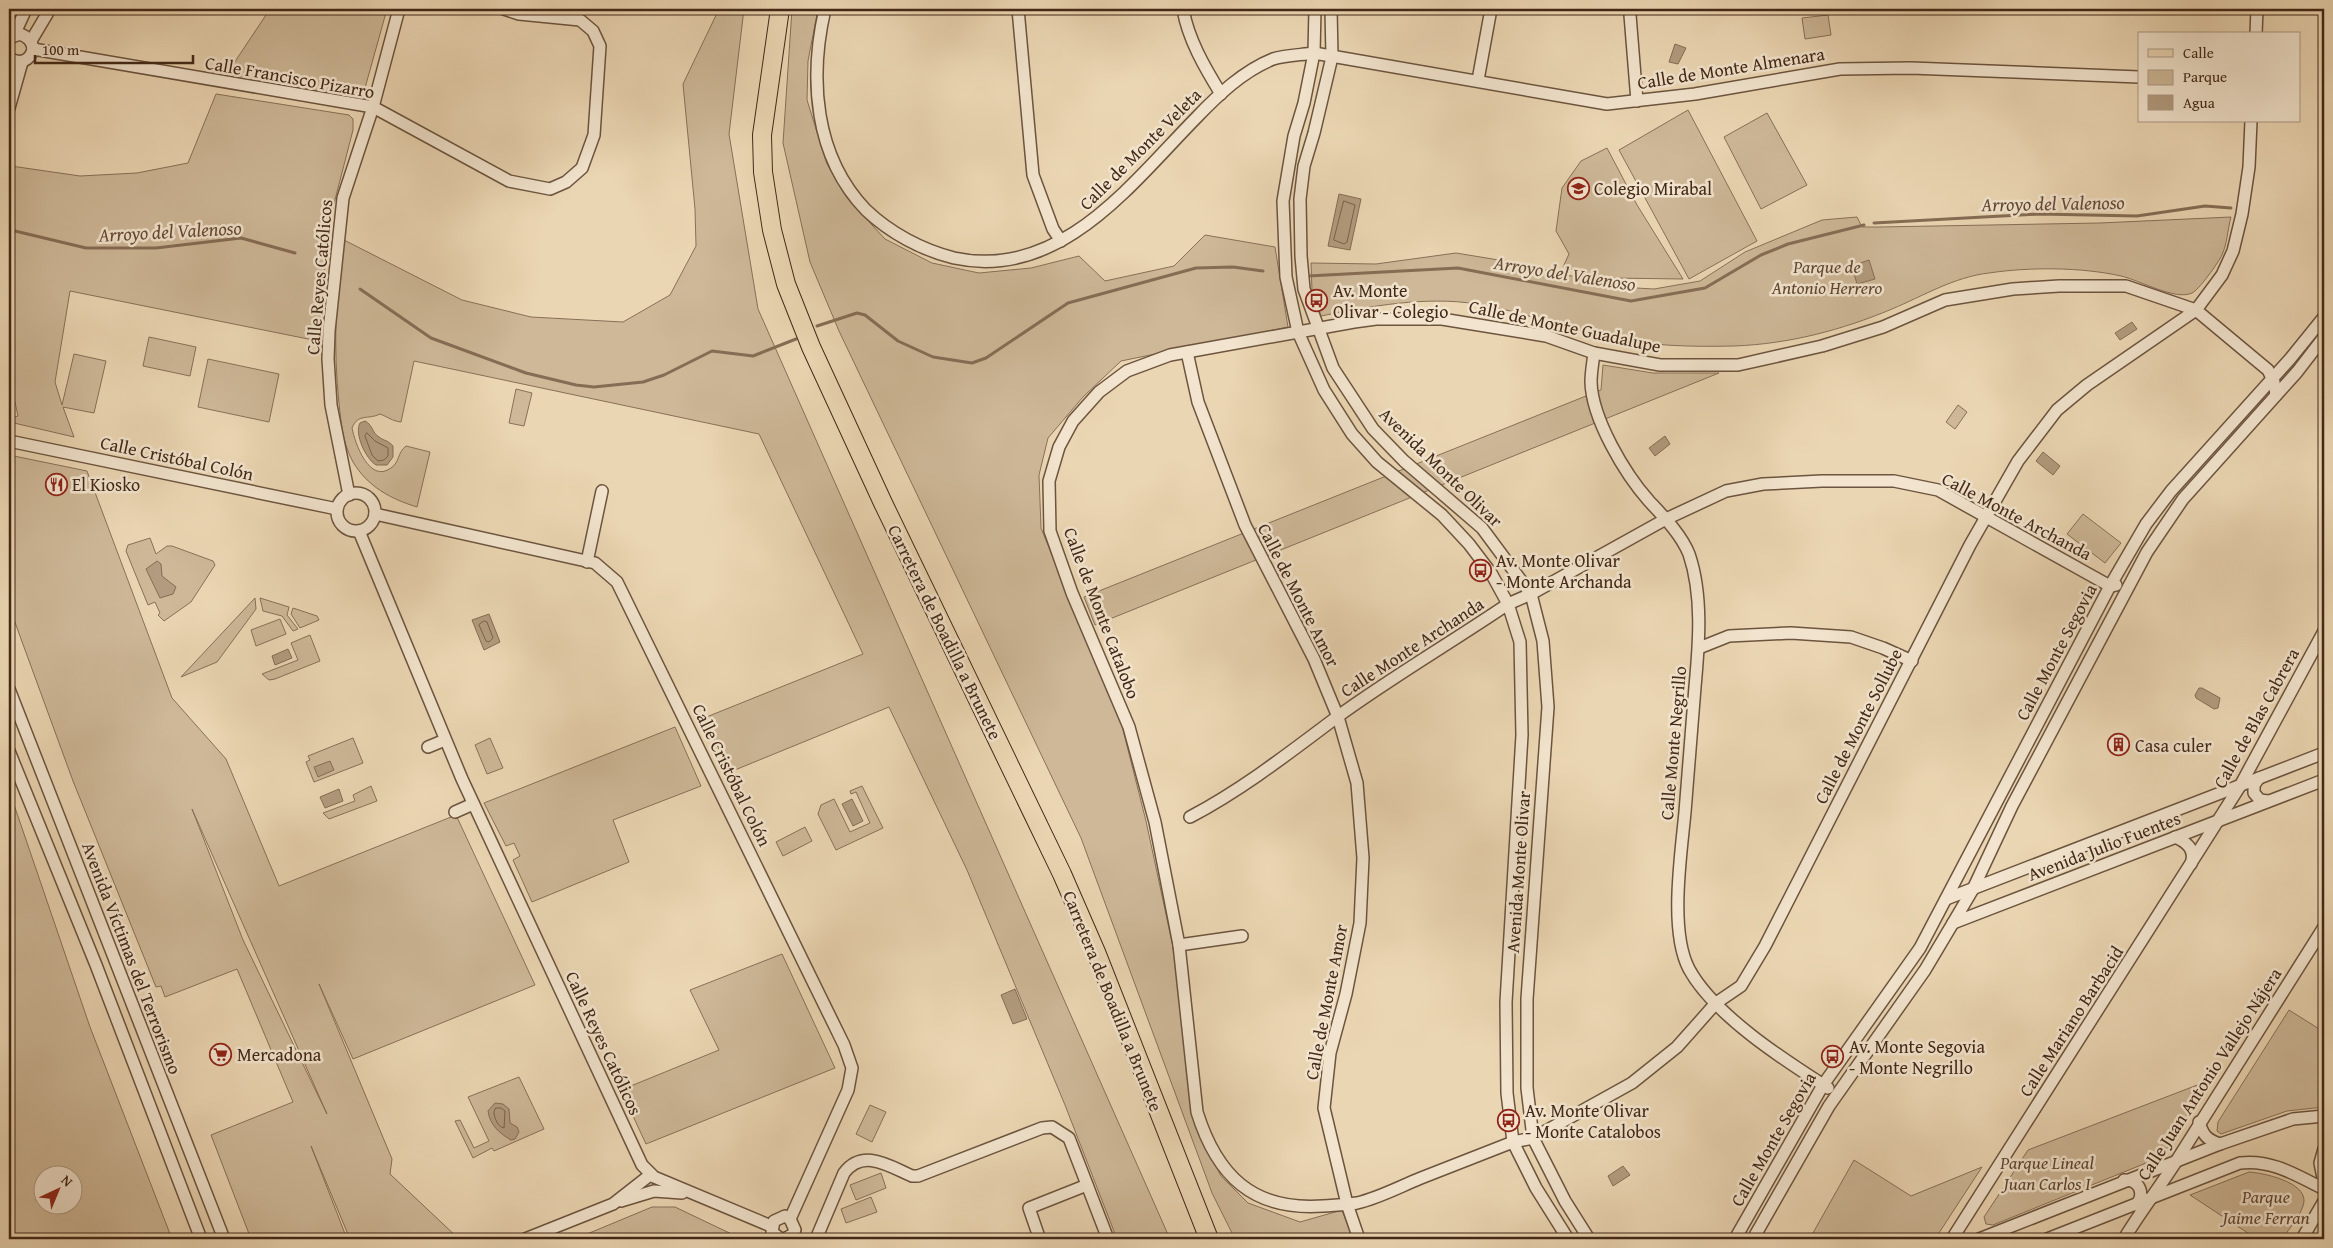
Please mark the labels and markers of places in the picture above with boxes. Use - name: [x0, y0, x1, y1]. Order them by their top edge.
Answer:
- place label: Colegio Mirabal: [1594, 175, 1712, 202]
- school or university icon: Colegio Mirabal: [1566, 176, 1590, 200]
- place label: Av. Monte Olivar - Colegio: [1333, 277, 1448, 325]
- bus stop icon: Av. Monte Olivar - Colegio: [1305, 288, 1329, 312]
- place label: El Kiosko: [72, 471, 140, 498]
- restaurant icon: El Kiosko: [44, 472, 68, 496]
- place label: Av. Monte Olivar - Monte Archanda: [1496, 547, 1632, 595]
- bus stop icon: Av. Monte Olivar - Monte Archanda: [1468, 558, 1492, 582]
- place label: Casa culer: [2135, 732, 2212, 759]
- building icon: Casa culer: [2107, 733, 2131, 757]
- place label: Av. Monte Segovia - Monte Negrillo: [1849, 1033, 1985, 1081]
- place label: Mercadona: [237, 1041, 322, 1068]
- supermarket icon: Mercadona: [209, 1042, 233, 1066]
- bus stop icon: Av. Monte Segovia - Monte Negrillo: [1821, 1044, 1845, 1068]
- place label: Av. Monte Olivar - Monte Catalobos: [1525, 1097, 1661, 1145]
- bus stop icon: Av. Monte Olivar - Monte Catalobos: [1497, 1108, 1521, 1132]

